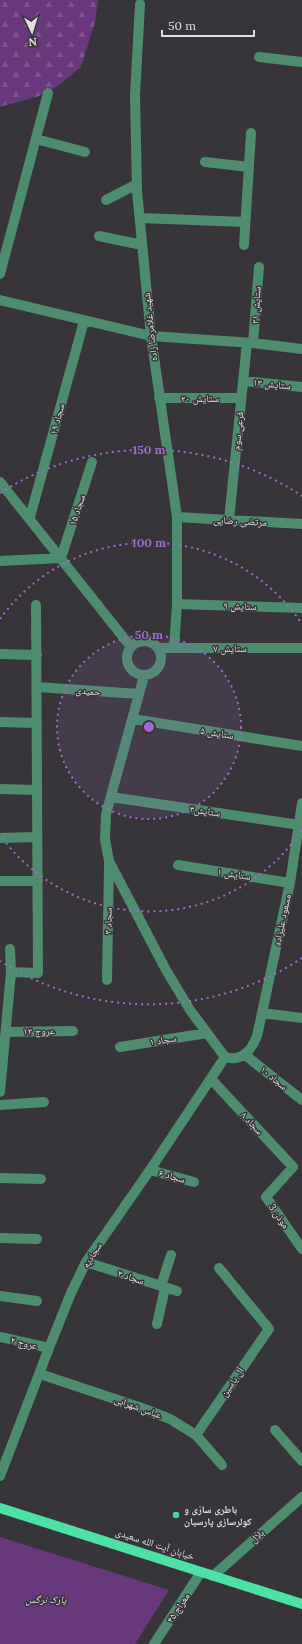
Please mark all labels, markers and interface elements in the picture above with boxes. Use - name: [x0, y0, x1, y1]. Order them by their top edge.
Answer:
- north arrow: [12, 12, 52, 52]
- scale bar: [162, 12, 254, 38]
- text: 50 m: [168, 18, 196, 33]
- text: N: [27, 35, 37, 49]
- street label: ستایش ۲۱: [248, 285, 264, 324]
- street label: شهید غلامرضا زاده: [140, 292, 160, 362]
- street label: ستایش ۱۳: [252, 376, 292, 392]
- street label: ستایش ۲۰: [181, 392, 219, 405]
- street label: سجاد ۱۹: [47, 402, 67, 436]
- street label: فرعی سوم: [229, 411, 247, 451]
- text: 150 m: [132, 442, 166, 457]
- street label: سجاد ۱۵: [66, 493, 88, 527]
- street label: مرتضی رضایی: [213, 513, 268, 529]
- text: 100 m: [132, 535, 166, 550]
- street label: ستایش ۹: [223, 599, 257, 613]
- text: 50 m: [135, 627, 163, 642]
- street label: ستایش ۷: [213, 642, 247, 655]
- street label: حمیدی: [75, 684, 102, 698]
- centre of rings: [142, 720, 156, 734]
- street label: ستایش ۵: [199, 724, 235, 742]
- street label: ستایش۳: [189, 802, 222, 820]
- street label: ستایش ۱: [216, 865, 252, 883]
- street label: مسعود علیزاده: [270, 893, 294, 947]
- street label: سجاد ۳: [101, 907, 115, 935]
- street label: عروج ۱۲: [23, 1024, 55, 1038]
- street label: سجاد ۱: [149, 1031, 178, 1049]
- street label: سجاد ۱۰: [258, 1063, 291, 1093]
- street label: سجاد ۸: [238, 1109, 266, 1138]
- street label: سجاد ۶: [157, 1166, 187, 1186]
- street label: موذن 3: [266, 1201, 292, 1231]
- street label: سجادیه: [79, 1239, 105, 1270]
- street label: سجاد ۴: [116, 1267, 146, 1287]
- street label: عروج ۲: [9, 1334, 39, 1352]
- street label: آل یاسین: [217, 1364, 247, 1399]
- street label: عباس شهرابی: [112, 1392, 164, 1422]
- place label: باطری سازی و کولرسازی پارسیان: [184, 1503, 252, 1528]
- marker: باطری سازی و کولرسازی پارسیان: [171, 1510, 181, 1520]
- street label: خیابان آیت الله سعیدی: [114, 1525, 197, 1563]
- street label: بلال: [247, 1526, 267, 1546]
- street label: معراج ۴۵: [164, 1590, 193, 1625]
- park label: پارک نرگس: [26, 1593, 67, 1606]

